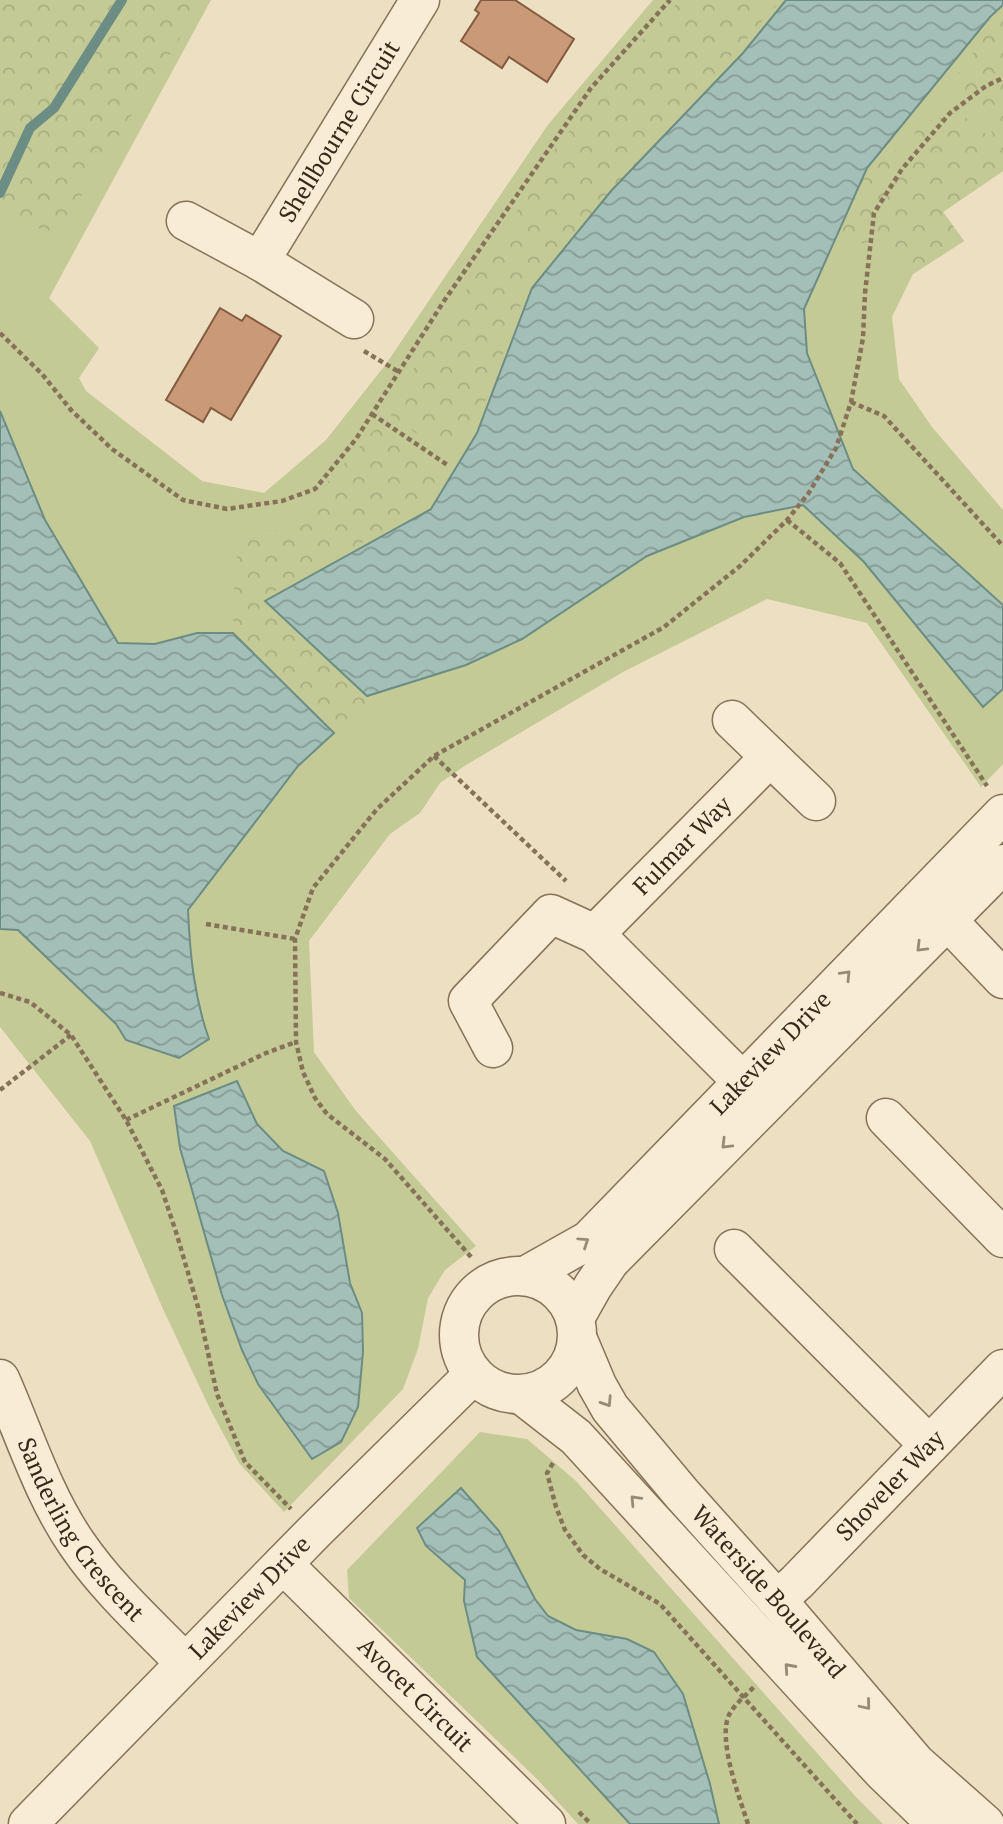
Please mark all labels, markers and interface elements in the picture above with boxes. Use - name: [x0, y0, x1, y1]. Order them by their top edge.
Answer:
- street label: Shellbourne Circuit: [271, 34, 407, 228]
- street label: Fulmar Way: [626, 788, 738, 901]
- one-way arrow: [916, 939, 929, 952]
- one-way arrow: [838, 971, 851, 984]
- street label: Lakeview Drive: [702, 984, 838, 1121]
- one-way arrow: [722, 1136, 735, 1149]
- one-way arrow: [576, 1237, 589, 1250]
- one-way arrow: [599, 1394, 611, 1407]
- street label: Shoveler Way: [828, 1422, 951, 1547]
- street label: Sanderling Crescent: [11, 1433, 152, 1628]
- one-way arrow: [631, 1495, 643, 1508]
- street label: Waterside Boulevard: [685, 1498, 854, 1684]
- street label: Lakeview Drive: [181, 1528, 317, 1666]
- street label: Avocet Circuit: [351, 1630, 481, 1758]
- one-way arrow: [785, 1663, 797, 1676]
- one-way arrow: [858, 1696, 870, 1709]

